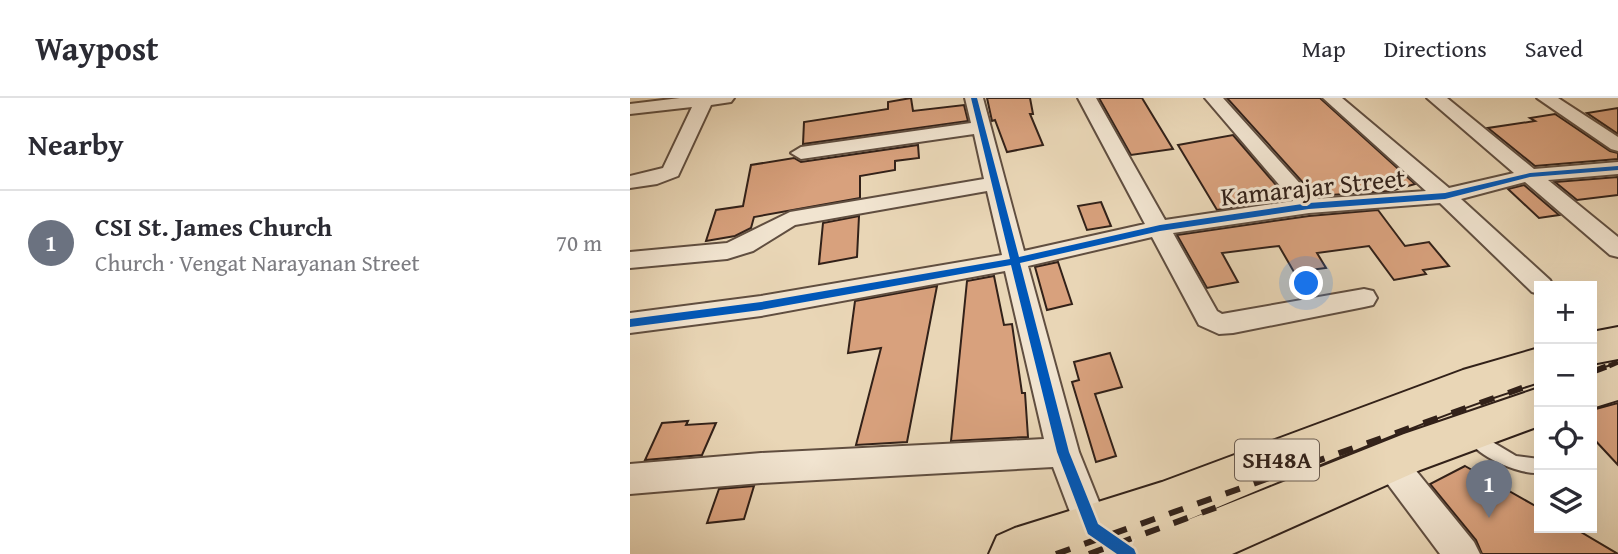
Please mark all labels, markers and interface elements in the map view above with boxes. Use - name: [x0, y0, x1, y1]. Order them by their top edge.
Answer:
- text: Waypost: [35, 24, 159, 72]
- text: Map: [1302, 31, 1346, 66]
- text: Directions: [1384, 31, 1487, 66]
- text: Saved: [1525, 31, 1583, 66]
- text: Nearby: [28, 122, 124, 166]
- street label: Kamarajar Street: [1219, 157, 1407, 216]
- text: CSI St. James Church: [95, 207, 332, 246]
- text: 1: [45, 226, 57, 259]
- text: 70 m: [556, 226, 602, 259]
- text: Church · Vengat Narayanan Street: [95, 246, 420, 279]
- your location: [1289, 266, 1323, 300]
- map controls: [1534, 281, 1597, 533]
- button: +: [1534, 281, 1597, 344]
- button: −: [1534, 344, 1597, 407]
- button: locate: [1534, 407, 1597, 470]
- road number: SH48A: [1235, 440, 1319, 480]
- pin: 1: [1466, 460, 1512, 518]
- button: layers: [1534, 470, 1597, 533]

